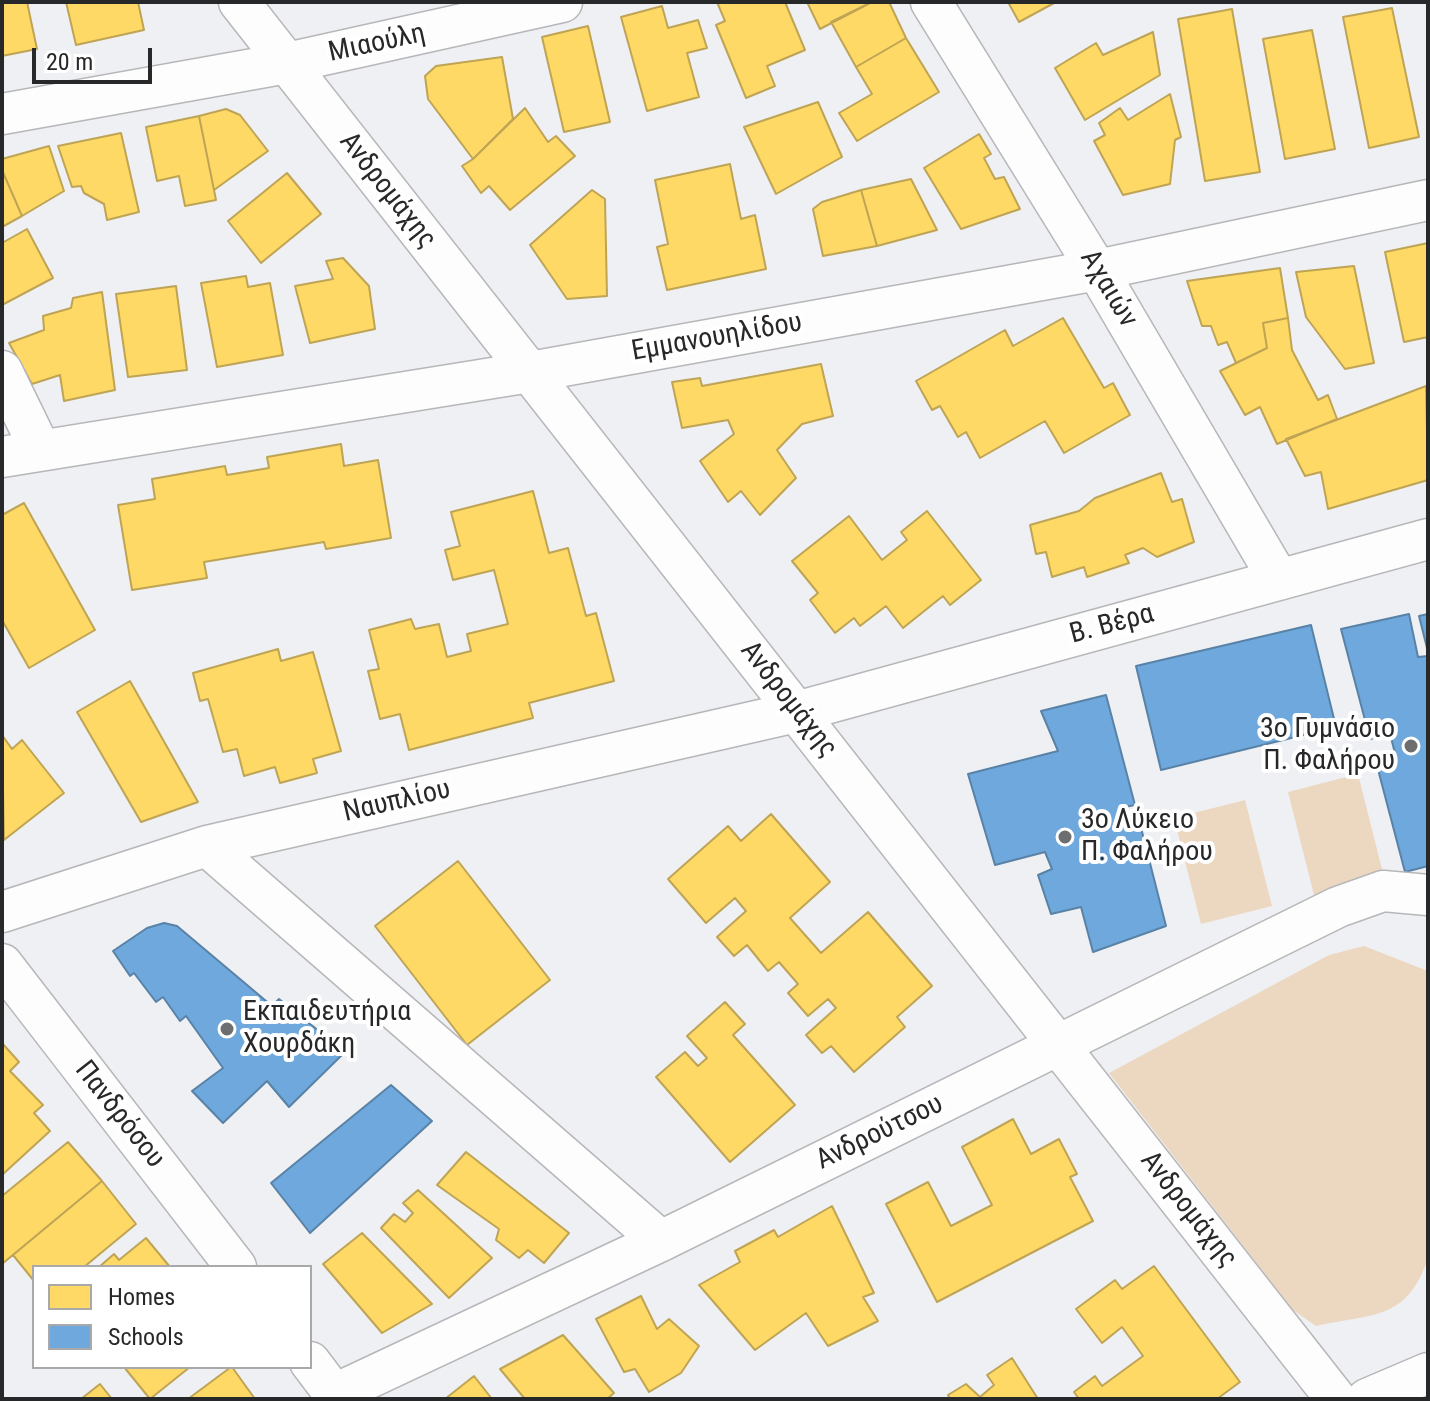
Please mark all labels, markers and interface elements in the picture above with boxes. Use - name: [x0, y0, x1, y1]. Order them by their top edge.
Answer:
- street label: Μιαούλη: [325, 17, 429, 71]
- scale bar: [36, 32, 156, 82]
- text: 20 m: [46, 48, 93, 76]
- street label: Ανδρομάχης: [331, 126, 443, 256]
- street label: Αχαιών: [1072, 244, 1144, 334]
- street label: Εμμανουηλίδου: [629, 306, 805, 370]
- street label: Β. Βέρα: [1066, 598, 1158, 652]
- street label: Ανδρομάχης: [732, 635, 844, 765]
- place label: 3ο Γυμνάσιο Π. Φαλήρου: [1260, 713, 1395, 779]
- marker: 3ο Γυμνάσιο Π. Φαλήρου: [1402, 737, 1420, 755]
- street label: Ναυπλίου: [340, 773, 454, 831]
- place label: 3ο Λύκειο Π. Φαλήρου: [1081, 804, 1213, 870]
- marker: 3ο Λύκειο Π. Φαλήρου: [1056, 828, 1074, 846]
- place label: Εκπαιδευτήρια Χουρδάκη: [243, 996, 411, 1062]
- marker: Εκπαιδευτήρια Χουρδάκη: [218, 1020, 236, 1038]
- street label: Πανδρόσου: [67, 1055, 171, 1175]
- street label: Ανδρούτσου: [811, 1088, 949, 1178]
- street label: Ανδρομάχης: [1132, 1145, 1244, 1275]
- legend: [32, 1265, 312, 1369]
- text: Homes: [108, 1283, 175, 1311]
- text: Schools: [108, 1323, 184, 1351]

